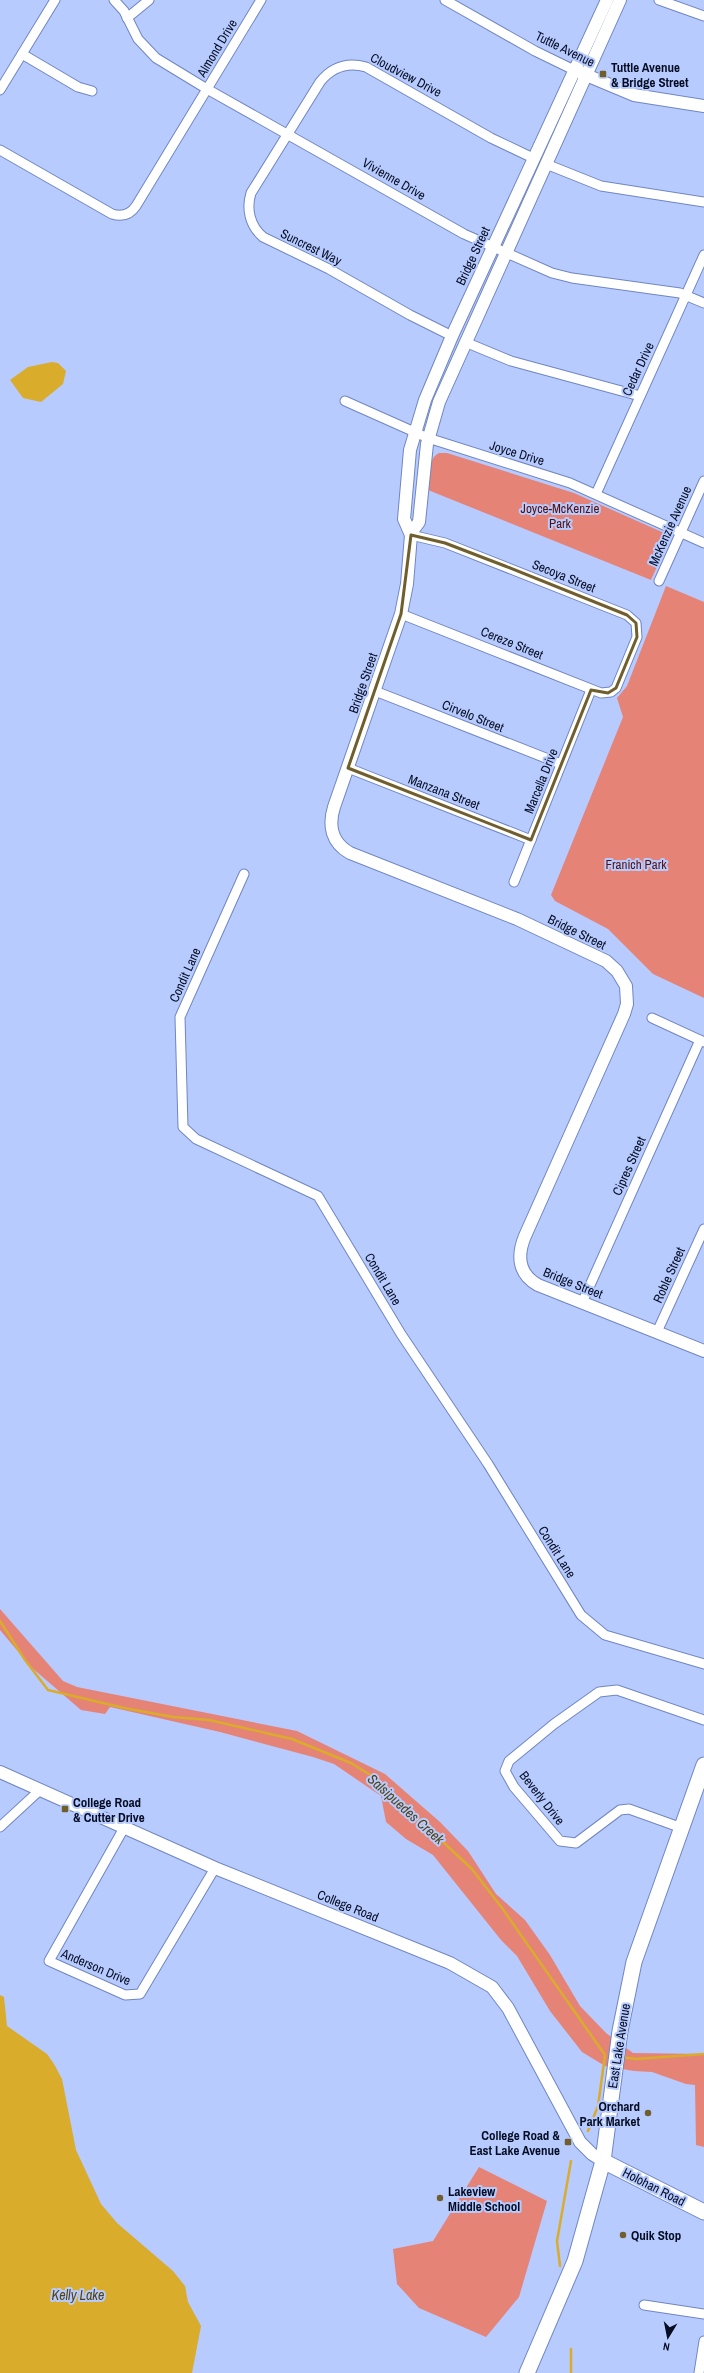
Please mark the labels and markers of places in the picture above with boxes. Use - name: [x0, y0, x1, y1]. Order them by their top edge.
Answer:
- place label: Tuttle Avenue & Bridge Street: [611, 59, 689, 91]
- marker: Tuttle Avenue & Bridge Street: [598, 69, 608, 79]
- place label: College Road & Cutter Drive: [73, 1794, 145, 1826]
- marker: College Road & Cutter Drive: [60, 1804, 70, 1814]
- place label: Orchard Park Market: [580, 2098, 640, 2130]
- marker: Orchard Park Market: [643, 2108, 653, 2118]
- place label: College Road & East Lake Avenue: [470, 2127, 560, 2159]
- marker: College Road & East Lake Avenue: [563, 2137, 573, 2147]
- place label: Lakeview Middle School: [448, 2183, 520, 2215]
- marker: Lakeview Middle School: [435, 2193, 445, 2203]
- place label: Quik Stop: [631, 2227, 681, 2244]
- marker: Quik Stop: [618, 2230, 628, 2240]

